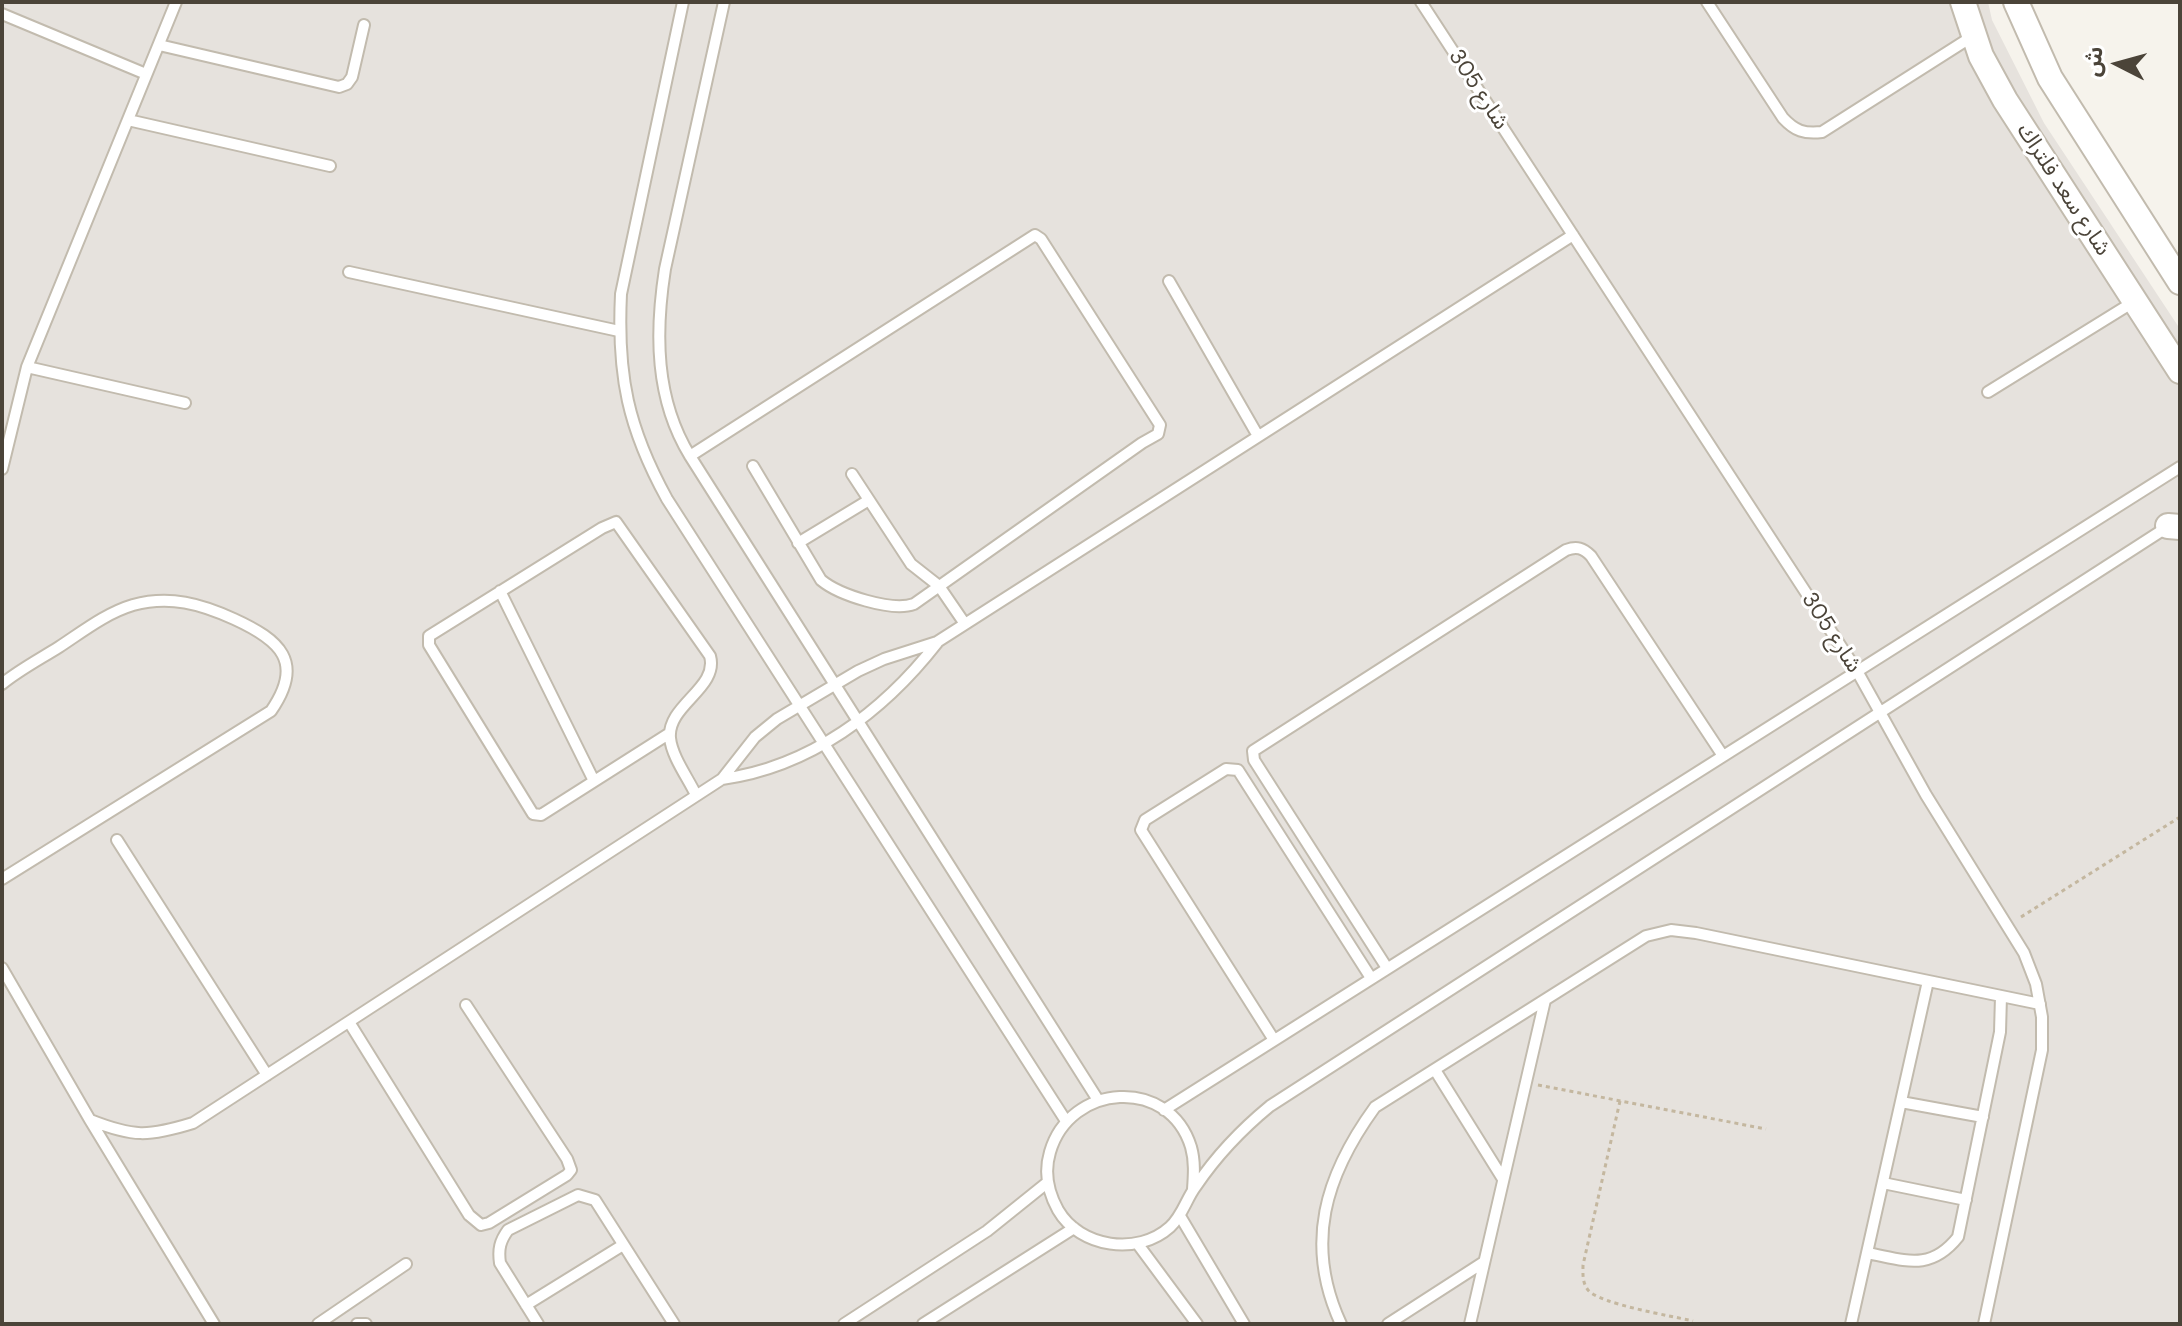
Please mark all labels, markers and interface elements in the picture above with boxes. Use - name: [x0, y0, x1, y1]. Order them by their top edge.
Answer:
- north arrow: [2078, 24, 2158, 104]
- street label: شارع 305: [1442, 45, 1514, 135]
- text: ش: [2078, 45, 2110, 78]
- street label: شارع سعد فلتراك: [2010, 119, 2116, 261]
- street label: شارع 305: [1795, 588, 1867, 678]

